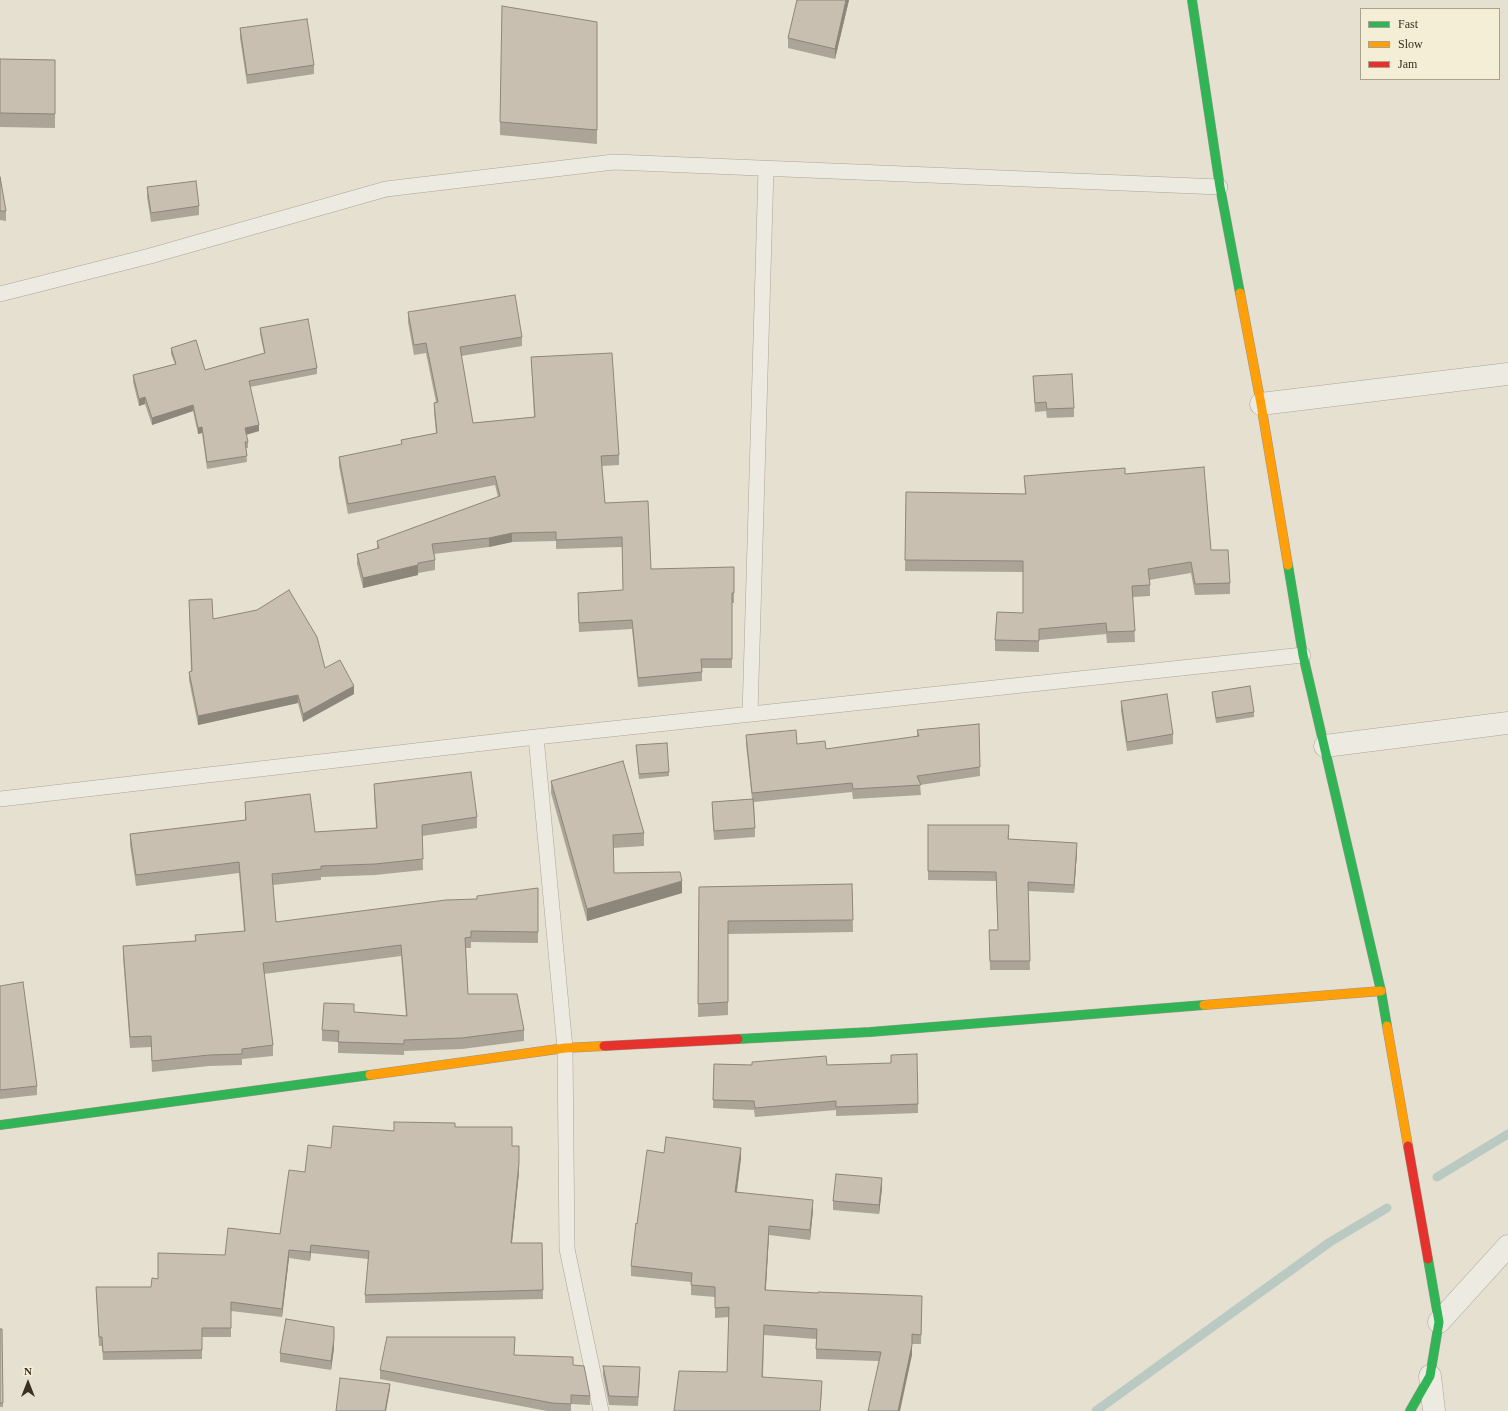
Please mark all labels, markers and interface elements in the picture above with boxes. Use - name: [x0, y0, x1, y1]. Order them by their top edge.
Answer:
- legend: [1360, 8, 1500, 80]
- text: Fast: [1398, 17, 1418, 31]
- text: Slow: [1398, 37, 1423, 51]
- text: Jam: [1398, 57, 1417, 71]
- north arrow: [8, 1363, 48, 1403]
- text: N: [24, 1365, 32, 1377]

